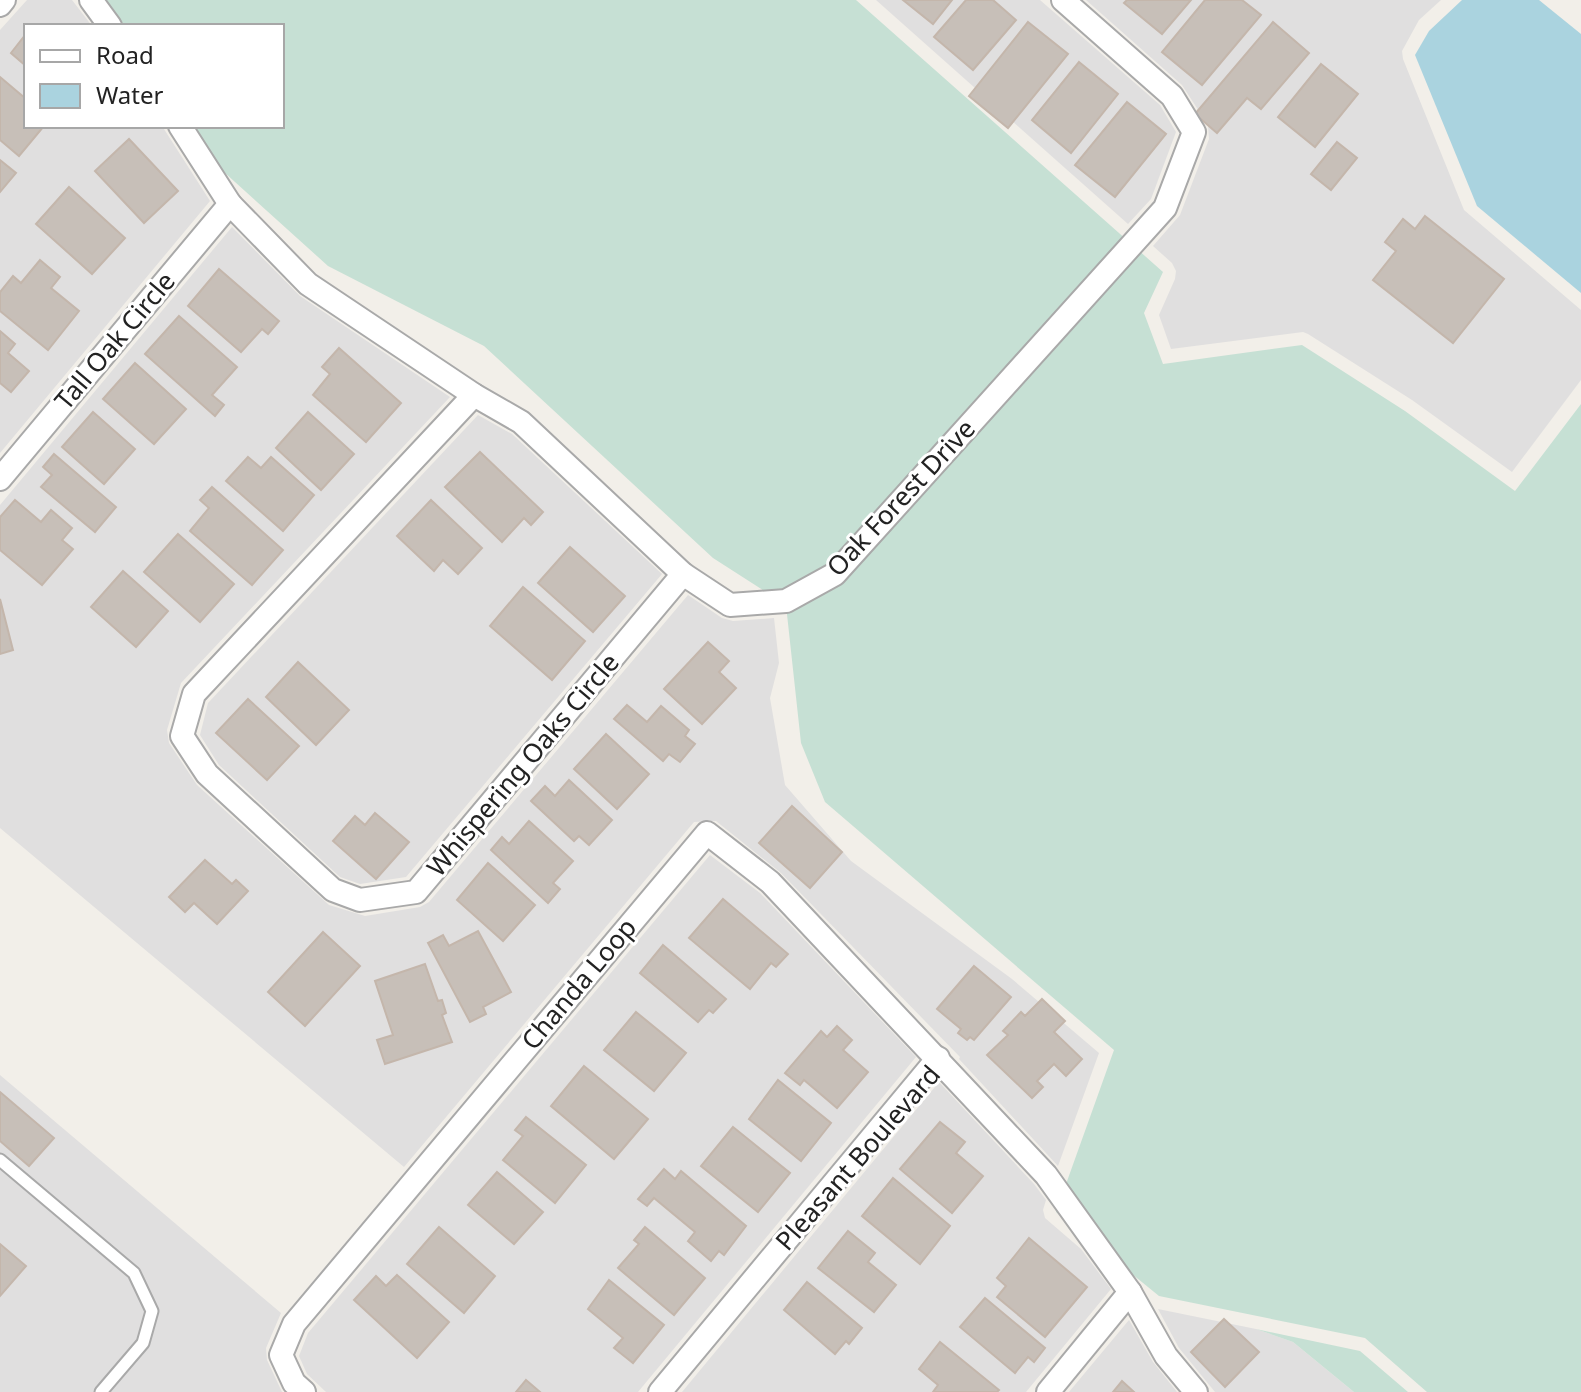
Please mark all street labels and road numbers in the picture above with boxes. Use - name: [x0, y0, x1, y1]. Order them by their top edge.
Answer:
- street label: Tall Oak Circle: [46, 264, 183, 417]
- street label: Oak Forest Drive: [818, 411, 983, 584]
- street label: Whispering Oaks Circle: [418, 645, 627, 884]
- street label: Chanda Loop: [513, 910, 644, 1057]
- street label: Pleasant Boulevard: [767, 1057, 948, 1258]

